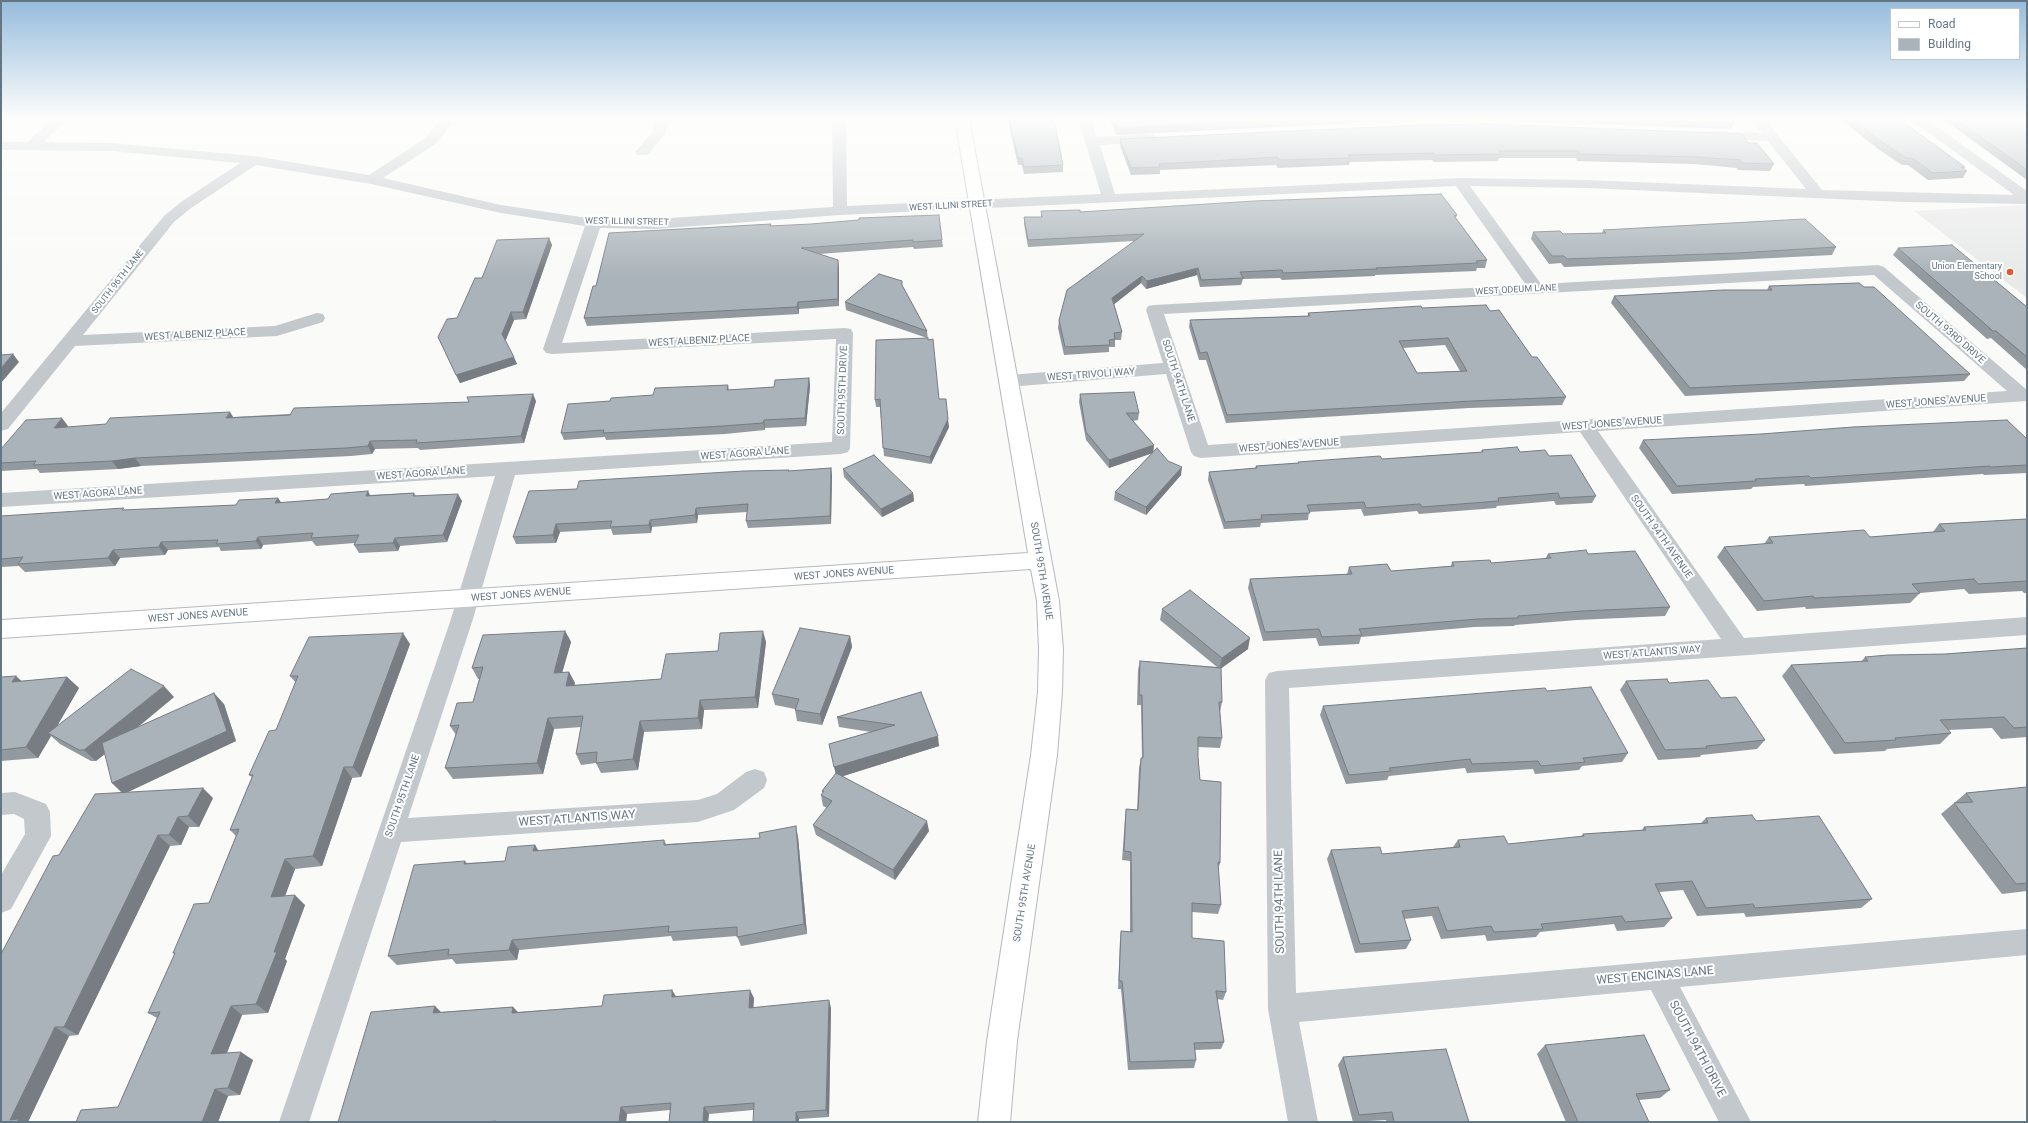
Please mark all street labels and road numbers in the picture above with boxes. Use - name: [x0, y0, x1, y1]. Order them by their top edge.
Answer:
- street label: WEST ILLINI STREET: [909, 198, 993, 214]
- street label: WEST ILLINI STREET: [585, 216, 669, 228]
- street label: SOUTH 96TH LANE: [90, 248, 146, 316]
- street label: WEST ODEUM LANE: [1475, 282, 1557, 298]
- street label: SOUTH 93RD DRIVE: [1913, 299, 1987, 367]
- street label: WEST ALBENIZ PLACE: [144, 326, 246, 344]
- street label: WEST ALBENIZ PLACE: [648, 332, 750, 350]
- street label: SOUTH 94TH LANE: [1159, 338, 1197, 424]
- street label: SOUTH 95TH DRIVE: [835, 345, 851, 435]
- street label: WEST TRIVOLI WAY: [1047, 366, 1135, 384]
- street label: WEST JONES AVENUE: [1886, 393, 1986, 411]
- street label: WEST JONES AVENUE: [1562, 415, 1662, 433]
- street label: WEST JONES AVENUE: [1239, 437, 1339, 455]
- street label: WEST AGORA LANE: [700, 445, 790, 463]
- street label: WEST AGORA LANE: [376, 465, 466, 483]
- street label: WEST AGORA LANE: [53, 485, 143, 503]
- street label: SOUTH 94TH AVENUE: [1628, 493, 1694, 581]
- street label: SOUTH 95TH AVENUE: [1027, 521, 1055, 621]
- street label: WEST JONES AVENUE: [794, 565, 894, 583]
- street label: WEST JONES AVENUE: [471, 586, 571, 604]
- street label: WEST JONES AVENUE: [148, 607, 248, 625]
- street label: WEST ATLANTIS WAY: [1603, 644, 1701, 662]
- street label: SOUTH 95TH LANE: [383, 753, 423, 839]
- street label: WEST ATLANTIS WAY: [518, 808, 636, 830]
- street label: SOUTH 95TH AVENUE: [1011, 843, 1039, 943]
- street label: SOUTH 94TH LANE: [1272, 850, 1288, 954]
- street label: WEST ENCINAS LANE: [1596, 964, 1714, 988]
- street label: SOUTH 94TH DRIVE: [1666, 998, 1728, 1100]

